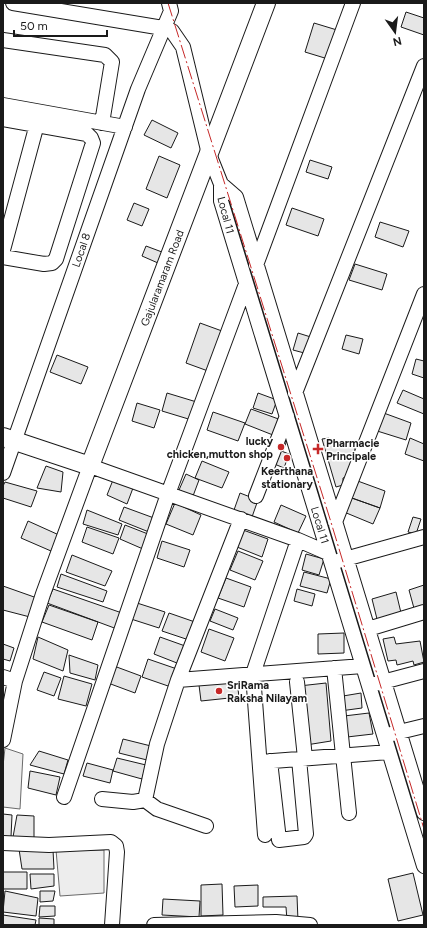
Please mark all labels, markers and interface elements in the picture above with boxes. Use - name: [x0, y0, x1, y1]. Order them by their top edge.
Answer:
- scale bar: [14, 12, 107, 38]
- north arrow: [375, 12, 415, 52]
- text: 50 m: [20, 19, 48, 33]
- text: N: [392, 34, 403, 49]
- street label: Local 11: [214, 195, 237, 235]
- street label: Gajularamaram Road: [138, 228, 187, 328]
- street label: Local 8: [70, 231, 93, 269]
- place label: lucky chicken,mutton shop: [167, 435, 274, 461]
- place label: Pharmacie Principale: [326, 437, 379, 463]
- marker: lucky chicken,mutton shop: [276, 442, 286, 452]
- marker: Pharmacie Principale: [313, 444, 323, 454]
- marker: Keerthana stationary: [282, 453, 292, 463]
- place label: Keerthana stationary: [261, 465, 313, 491]
- street label: Local 11: [308, 505, 331, 545]
- place label: SriRama Raksha Nilayam: [227, 679, 308, 705]
- marker: SriRama Raksha Nilayam: [214, 686, 224, 696]

